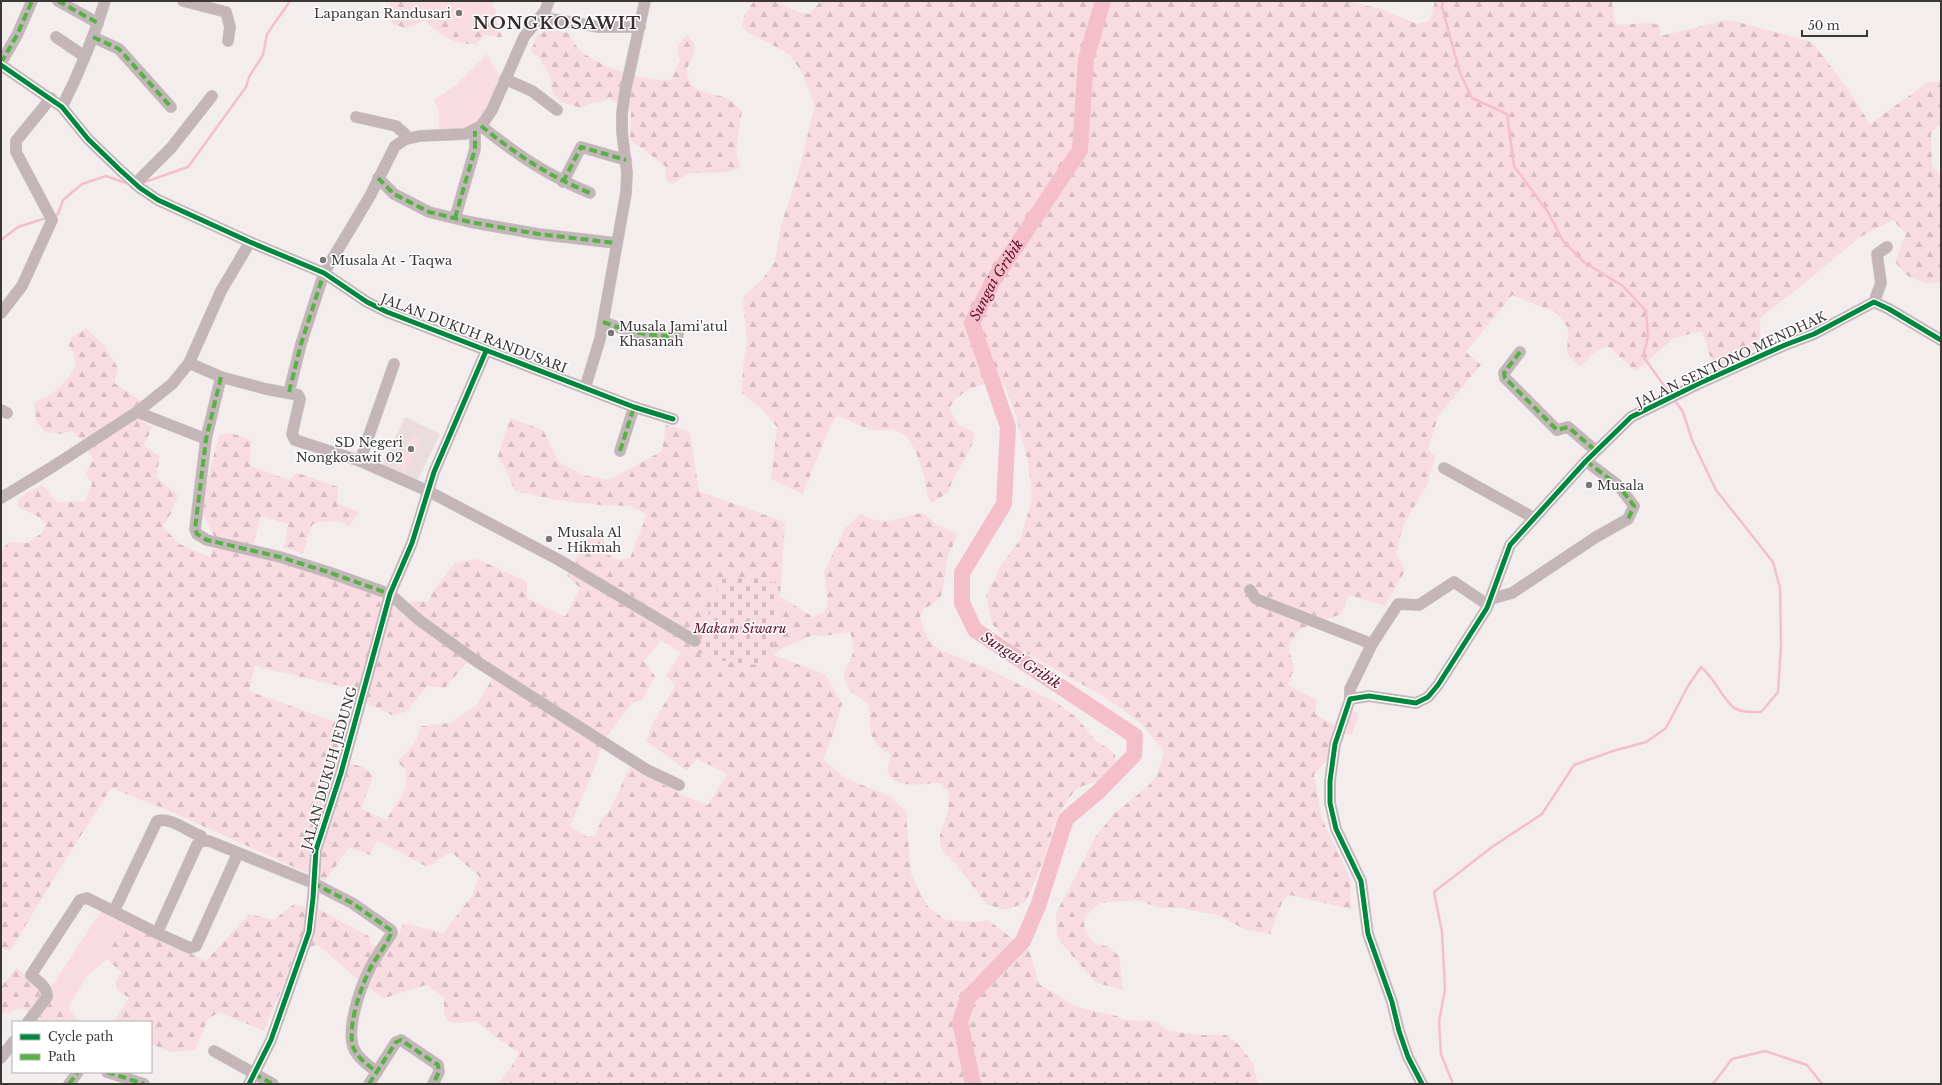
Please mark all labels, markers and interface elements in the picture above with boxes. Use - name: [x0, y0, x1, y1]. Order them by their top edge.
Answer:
- place label: Lapangan Randusari: [314, 5, 452, 22]
- marker: Lapangan Randusari: [454, 8, 464, 18]
- scale bar: [1802, 12, 1867, 38]
- district label: NONGKOSAWIT: [473, 13, 641, 34]
- text: 50 m: [1808, 18, 1840, 33]
- water label: Sungai Gribik: [966, 236, 1027, 324]
- place label: Musala At - Taqwa: [331, 252, 453, 269]
- marker: Musala At - Taqwa: [318, 255, 328, 265]
- street label: JALAN DUKUH RANDUSARI: [377, 289, 569, 377]
- street label: JALAN SENTONO MENDHAK: [1631, 307, 1830, 412]
- place label: Musala Jami'atul Khasanah: [619, 318, 728, 350]
- marker: Musala Jami'atul Khasanah: [606, 328, 616, 338]
- place label: SD Negeri Nongkosawit 02: [296, 434, 404, 466]
- marker: SD Negeri Nongkosawit 02: [406, 444, 416, 454]
- place label: Musala: [1597, 477, 1645, 494]
- marker: Musala: [1584, 480, 1594, 490]
- place label: Musala Al - Hikmah: [557, 524, 621, 556]
- marker: Musala Al - Hikmah: [544, 534, 554, 544]
- park label: Makam Siwaru: [693, 620, 787, 637]
- water label: Sungai Gribik: [978, 628, 1064, 692]
- street label: JALAN DUKUH JEDUNG: [297, 684, 361, 854]
- legend: [12, 1021, 152, 1073]
- text: Cycle path: [48, 1029, 113, 1044]
- text: Path: [48, 1049, 76, 1064]

